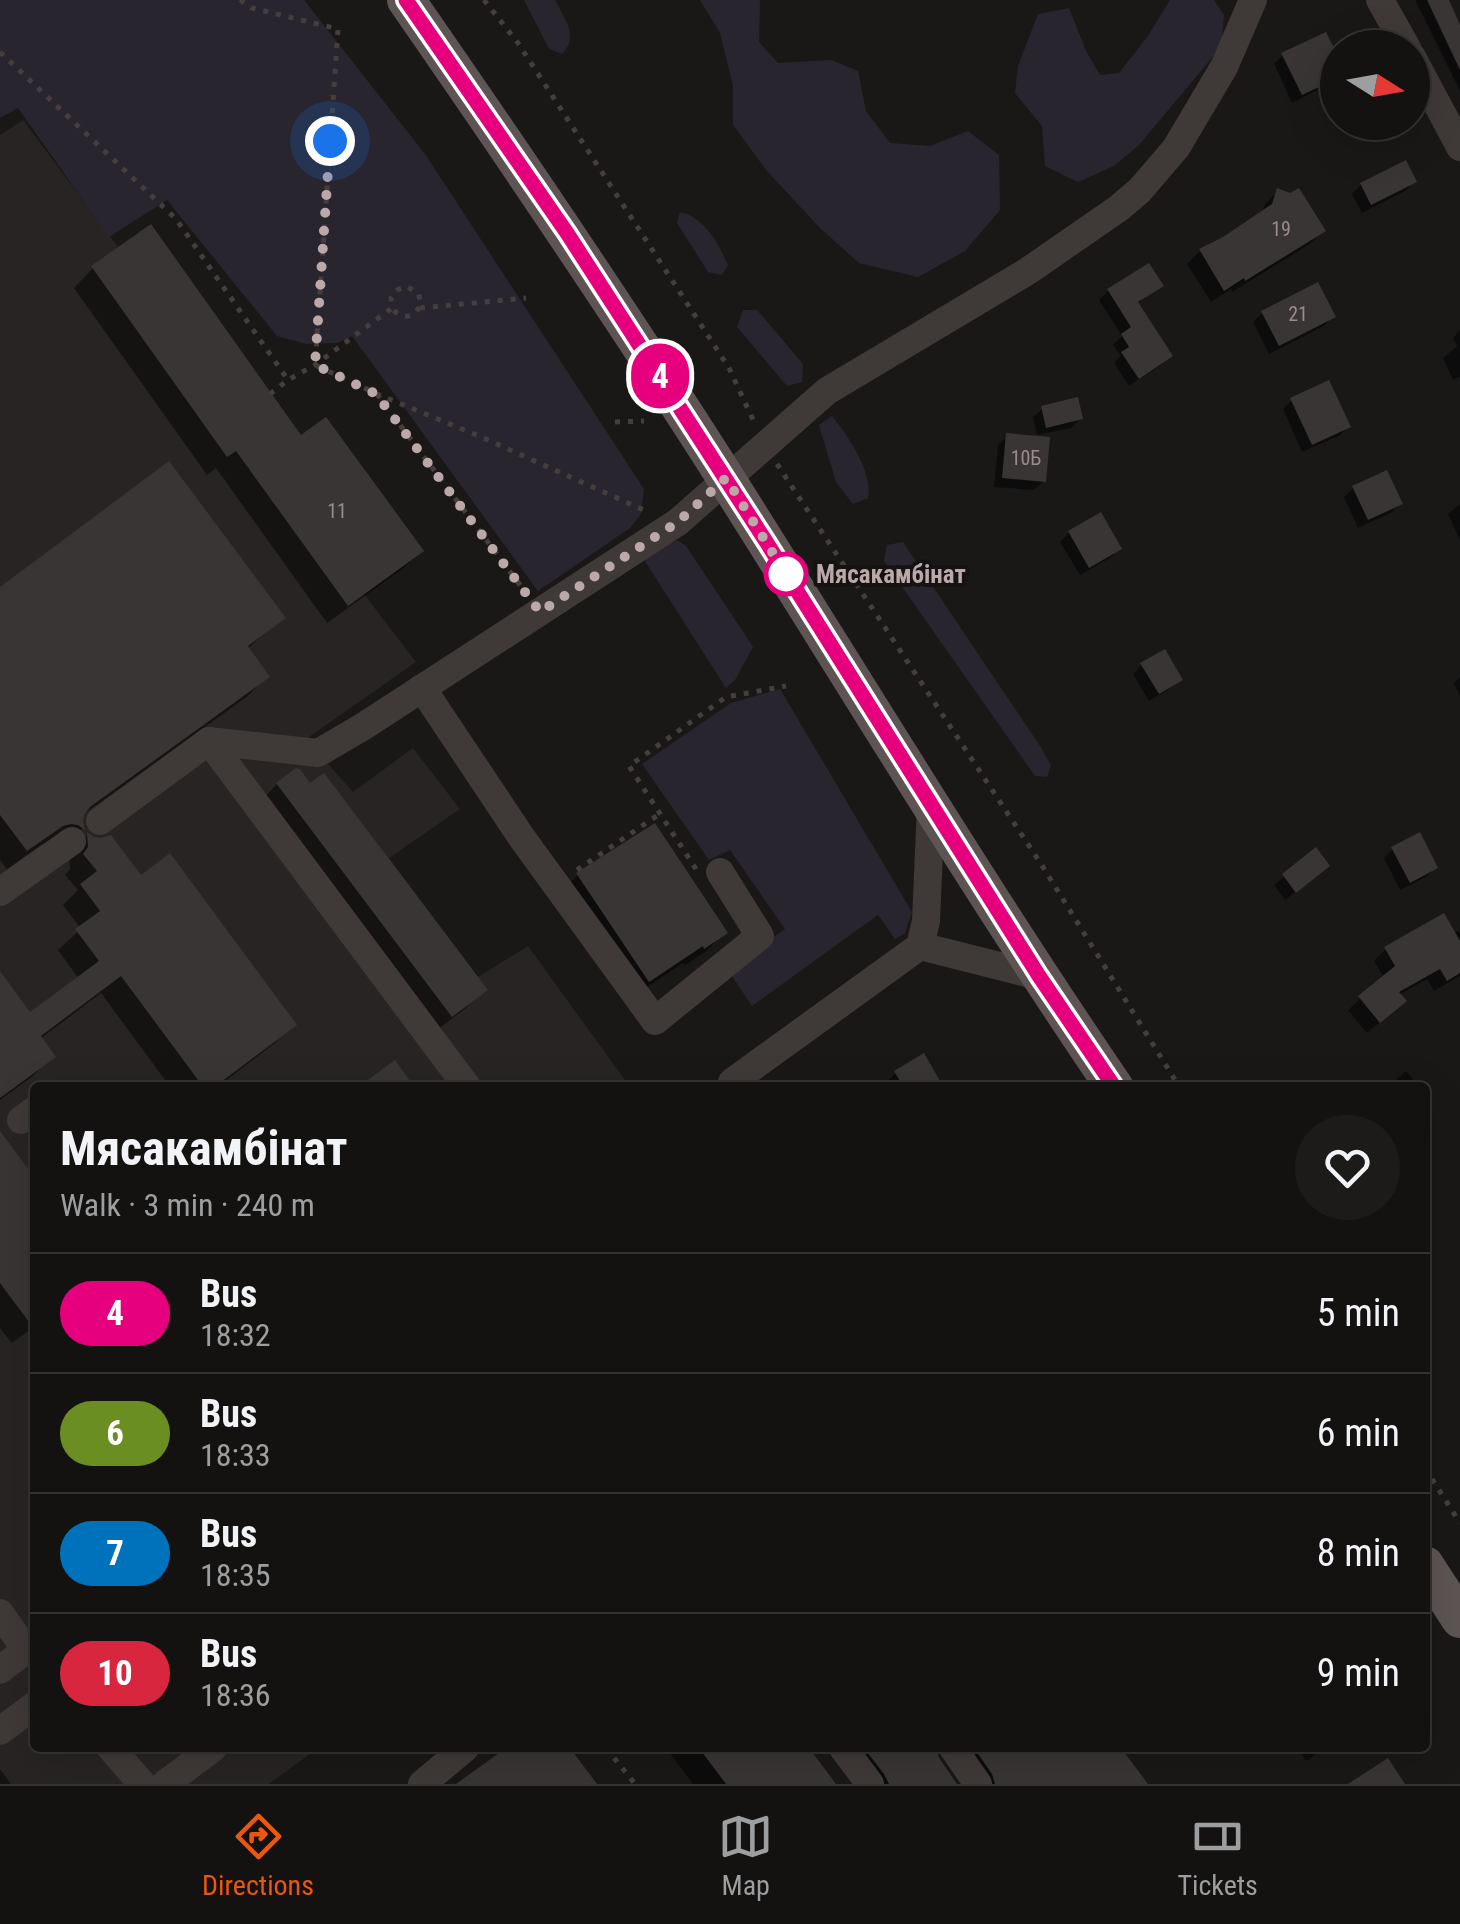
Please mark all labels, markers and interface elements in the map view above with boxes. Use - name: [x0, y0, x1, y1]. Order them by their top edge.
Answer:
- north arrow: [1320, 30, 1430, 140]
- map controls: [1320, 30, 1430, 140]
- your location: [305, 116, 355, 166]
- house number: 19: [1271, 217, 1291, 241]
- house number: 21: [1288, 302, 1308, 326]
- line badge: 4: [628, 344, 692, 408]
- text: 4: [651, 356, 669, 397]
- house number: 10Б: [1011, 446, 1041, 470]
- house number: 11: [327, 499, 347, 523]
- marker: Мясакамбінат: [765, 553, 807, 595]
- place label: Мясакамбінат: [816, 560, 966, 589]
- button: heart: [1295, 1115, 1400, 1220]
- text: Мясакамбінат: [60, 1120, 348, 1177]
- text: Walk · 3 min · 240 m: [60, 1186, 315, 1224]
- text: Bus: [200, 1272, 257, 1316]
- text: 5 min: [1317, 1291, 1400, 1335]
- text: 4: [106, 1293, 124, 1334]
- text: 18:32: [200, 1316, 271, 1354]
- text: Bus: [200, 1392, 257, 1436]
- text: 6 min: [1317, 1411, 1400, 1455]
- text: 6: [106, 1413, 124, 1454]
- text: 18:33: [200, 1436, 271, 1474]
- text: Bus: [200, 1512, 257, 1556]
- text: 8 min: [1317, 1531, 1400, 1575]
- text: 7: [106, 1533, 124, 1574]
- text: 18:35: [200, 1556, 271, 1594]
- text: Bus: [200, 1632, 257, 1676]
- text: 9 min: [1317, 1651, 1400, 1695]
- text: 10: [97, 1653, 133, 1694]
- text: 18:36: [200, 1676, 271, 1714]
- tab: Directions: [202, 1809, 314, 1902]
- tab: Map: [718, 1809, 773, 1902]
- tab: Tickets: [1177, 1809, 1258, 1902]

